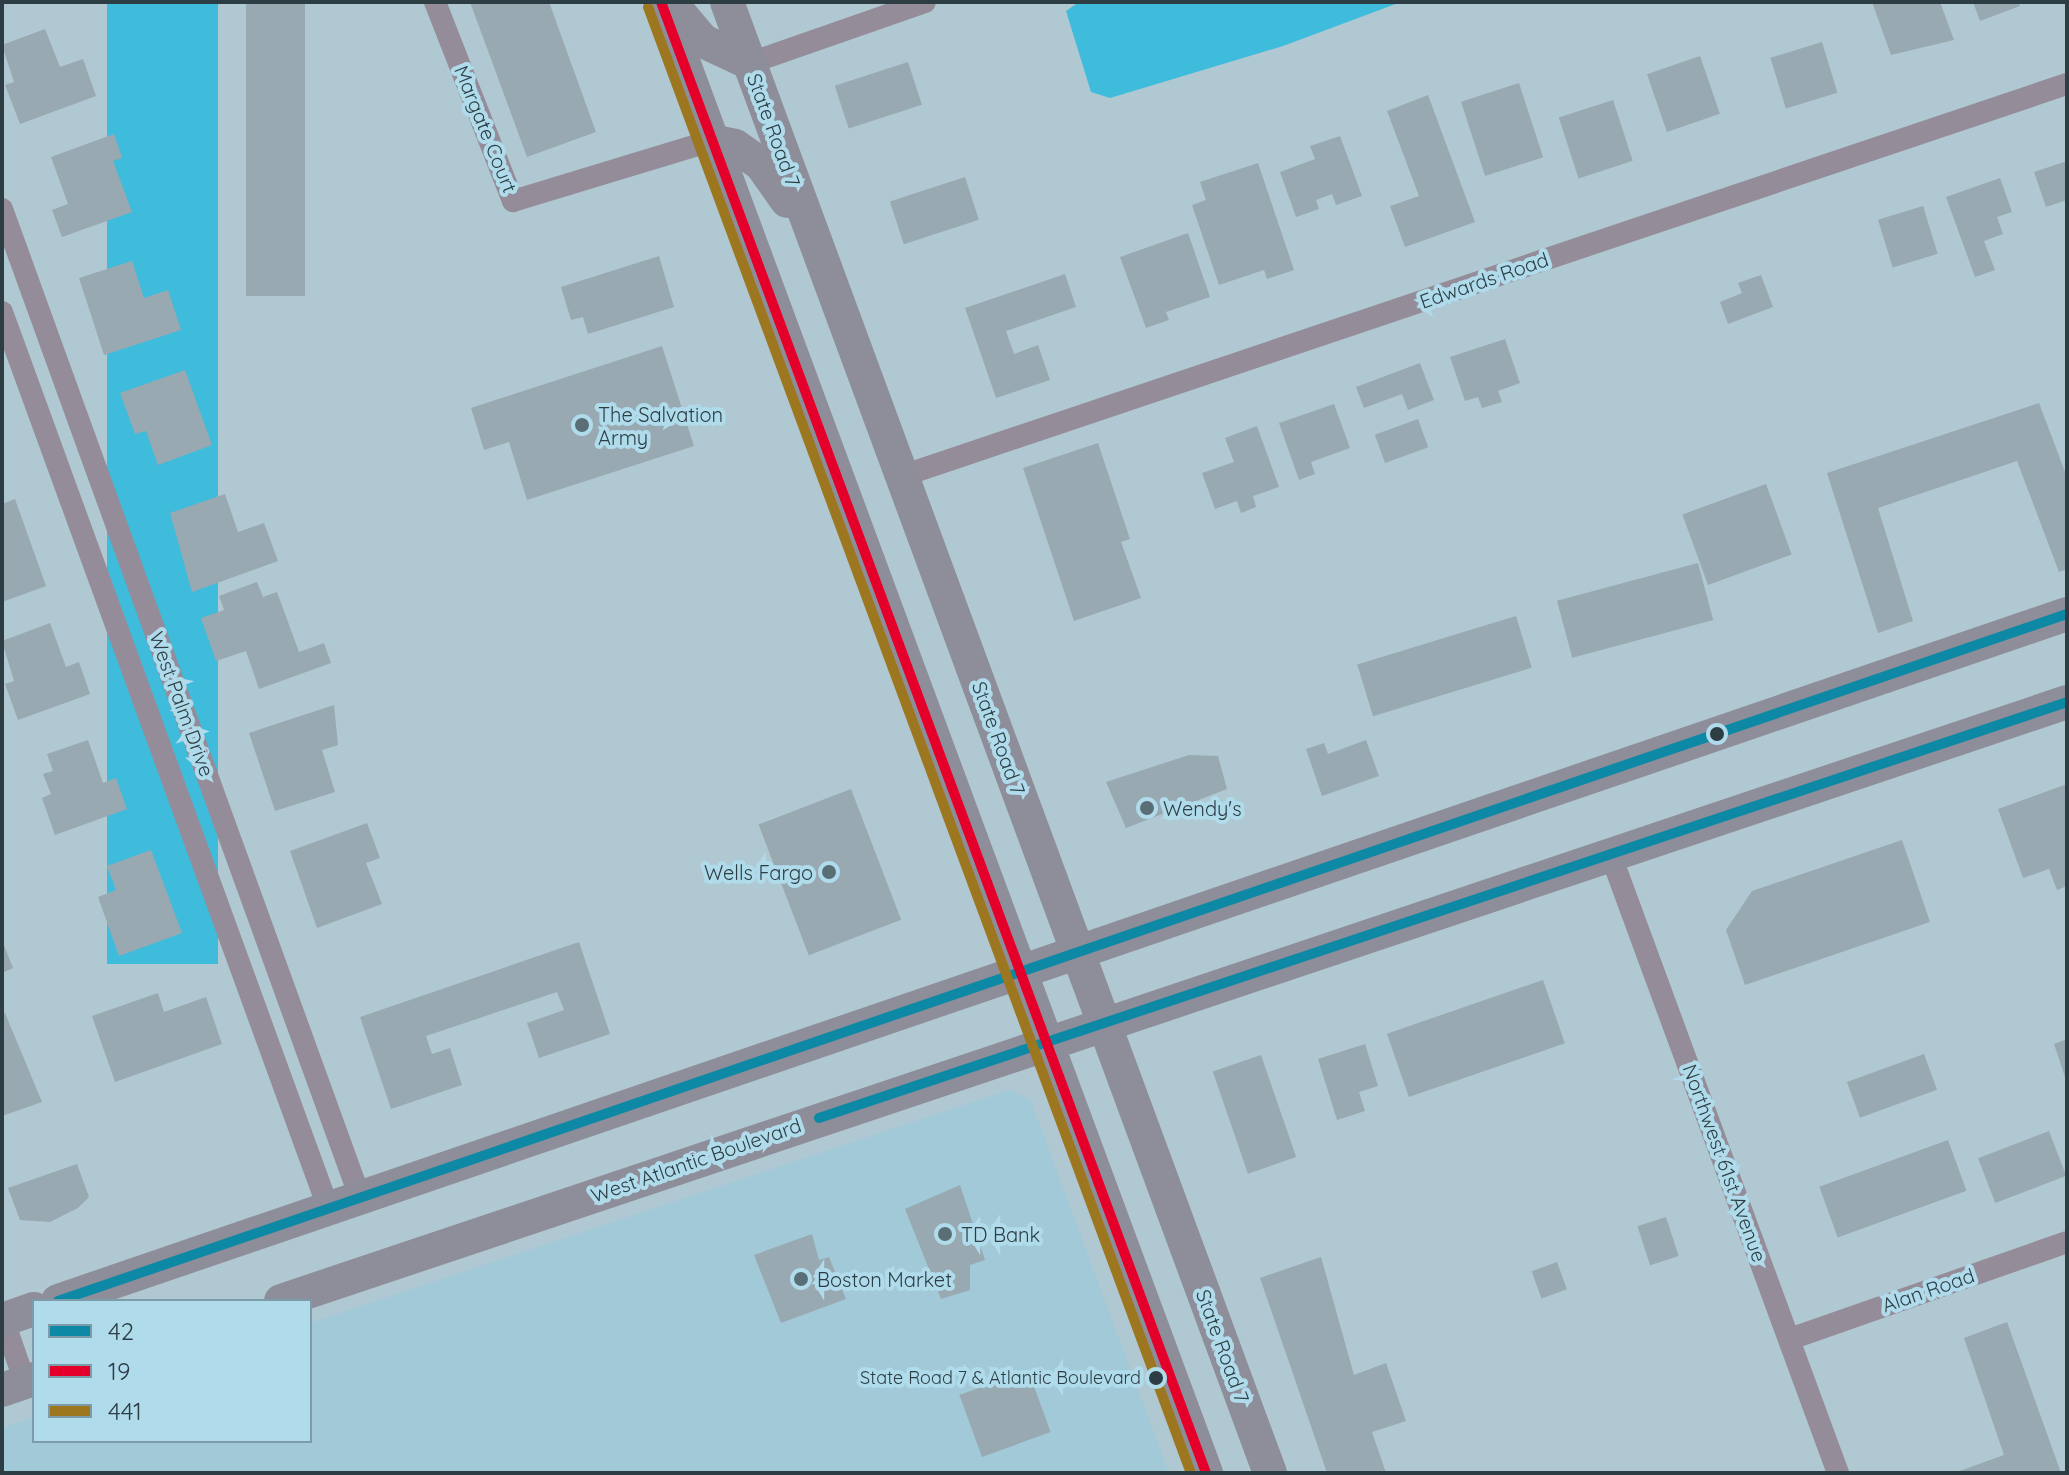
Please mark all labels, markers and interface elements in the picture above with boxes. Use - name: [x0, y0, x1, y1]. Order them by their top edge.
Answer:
- street label: Margate Court: [450, 62, 522, 196]
- street label: State Road 7: [742, 70, 806, 190]
- street label: Edwards Road: [1417, 247, 1551, 313]
- place label: The Salvation Army: [598, 402, 723, 449]
- marker: The Salvation Army: [573, 416, 591, 434]
- street label: West Palm Drive: [145, 628, 219, 780]
- street label: State Road 7: [967, 678, 1031, 798]
- unlabelled marker: [1709, 726, 1725, 742]
- place label: Wendy's: [1163, 796, 1242, 820]
- marker: Wendy's: [1138, 799, 1156, 817]
- place label: Wells Fargo: [704, 860, 813, 884]
- marker: Wells Fargo: [820, 863, 838, 881]
- street label: Northwest 61st Avenue: [1678, 1061, 1772, 1265]
- street label: West Atlantic Boulevard: [588, 1113, 804, 1207]
- place label: TD Bank: [961, 1222, 1040, 1246]
- marker: TD Bank: [936, 1225, 954, 1243]
- street label: Alan Road: [1879, 1263, 1977, 1317]
- place label: Boston Market: [817, 1267, 952, 1291]
- marker: Boston Market: [792, 1270, 810, 1288]
- street label: State Road 7: [1191, 1286, 1255, 1406]
- legend: [32, 1299, 312, 1443]
- text: 42: [108, 1316, 134, 1346]
- text: 19: [108, 1356, 130, 1386]
- place label: State Road 7 & Atlantic Boulevard: [860, 1367, 1141, 1389]
- marker: State Road 7 & Atlantic Boulevard: [1148, 1370, 1164, 1386]
- text: 441: [108, 1396, 142, 1426]

